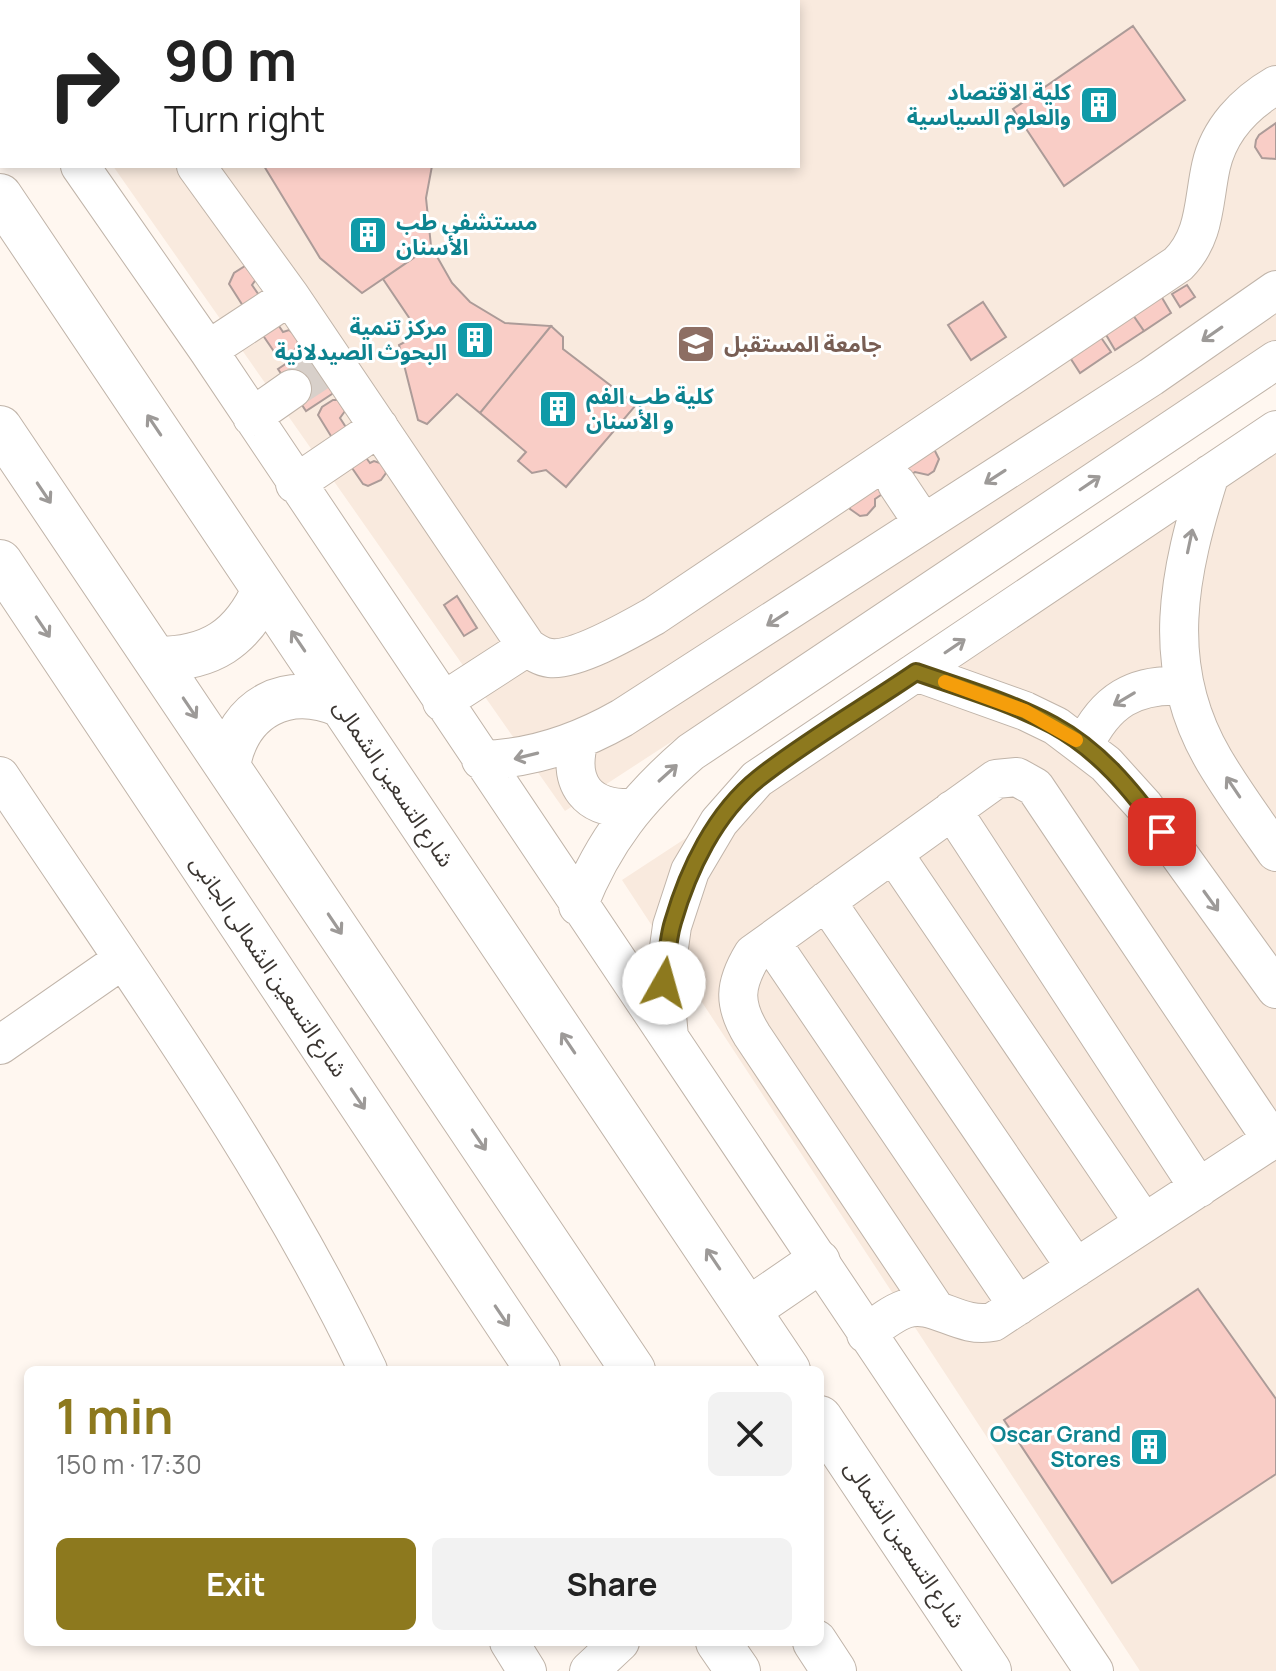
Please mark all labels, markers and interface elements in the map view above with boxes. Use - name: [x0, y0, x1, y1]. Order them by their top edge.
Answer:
- text: 90 m: [164, 21, 297, 98]
- icon: right: [32, 32, 136, 136]
- place label: كلية الاقتصاد والعلوم السياسية: [907, 77, 1072, 134]
- building icon: كلية الاقتصاد والعلوم السياسية: [1078, 84, 1120, 126]
- text: Turn right: [164, 94, 325, 143]
- place label: مستشفي طب الأسنان: [396, 207, 538, 262]
- building icon: مستشفي طب الأسنان: [347, 214, 389, 256]
- place label: مركز تنمية البحوث الصيدلانية: [275, 312, 447, 367]
- building icon: مركز تنمية البحوث الصيدلانية: [454, 319, 496, 361]
- school or university icon: جامعة المستقبل: [675, 323, 717, 365]
- one-way arrow: [1201, 326, 1223, 342]
- place label: جامعة المستقبل: [724, 329, 882, 359]
- place label: كلية طب الفم و الأسنان: [586, 381, 715, 436]
- building icon: كلية طب الفم و الأسنان: [537, 388, 579, 430]
- one-way arrow: [145, 415, 162, 437]
- one-way arrow: [984, 470, 1007, 486]
- one-way arrow: [1078, 475, 1100, 492]
- one-way arrow: [36, 481, 52, 503]
- one-way arrow: [1183, 528, 1198, 554]
- one-way arrow: [766, 610, 788, 627]
- one-way arrow: [35, 615, 51, 637]
- one-way arrow: [290, 631, 307, 653]
- one-way arrow: [944, 637, 966, 654]
- one-way arrow: [1113, 691, 1136, 707]
- street label: شارع التسعين الشمالى: [325, 693, 461, 874]
- one-way arrow: [182, 696, 198, 719]
- one-way arrow: [513, 749, 539, 764]
- one-way arrow: [657, 764, 677, 782]
- one-way arrow: [1224, 777, 1241, 799]
- pin: [1128, 798, 1196, 866]
- icon: arrive: [1140, 810, 1184, 854]
- street label: شارع التسعين الشمالى الجانبى: [182, 849, 355, 1084]
- one-way arrow: [1202, 890, 1219, 911]
- one-way arrow: [326, 912, 343, 934]
- position arrow: [622, 941, 706, 1025]
- one-way arrow: [560, 1032, 576, 1055]
- one-way arrow: [350, 1088, 366, 1110]
- one-way arrow: [471, 1128, 487, 1151]
- one-way arrow: [705, 1248, 722, 1270]
- one-way arrow: [494, 1304, 510, 1327]
- text: 1 min: [56, 1383, 173, 1448]
- button: close: [708, 1392, 792, 1476]
- place label: Oscar Grand Stores: [990, 1419, 1121, 1474]
- building icon: Oscar Grand Stores: [1128, 1426, 1170, 1468]
- text: 150 m · 17:30: [56, 1446, 202, 1482]
- street label: شارع التسعين الشمالى: [836, 1454, 972, 1635]
- button: Exit: [56, 1538, 416, 1630]
- button: Share: [432, 1538, 792, 1630]

